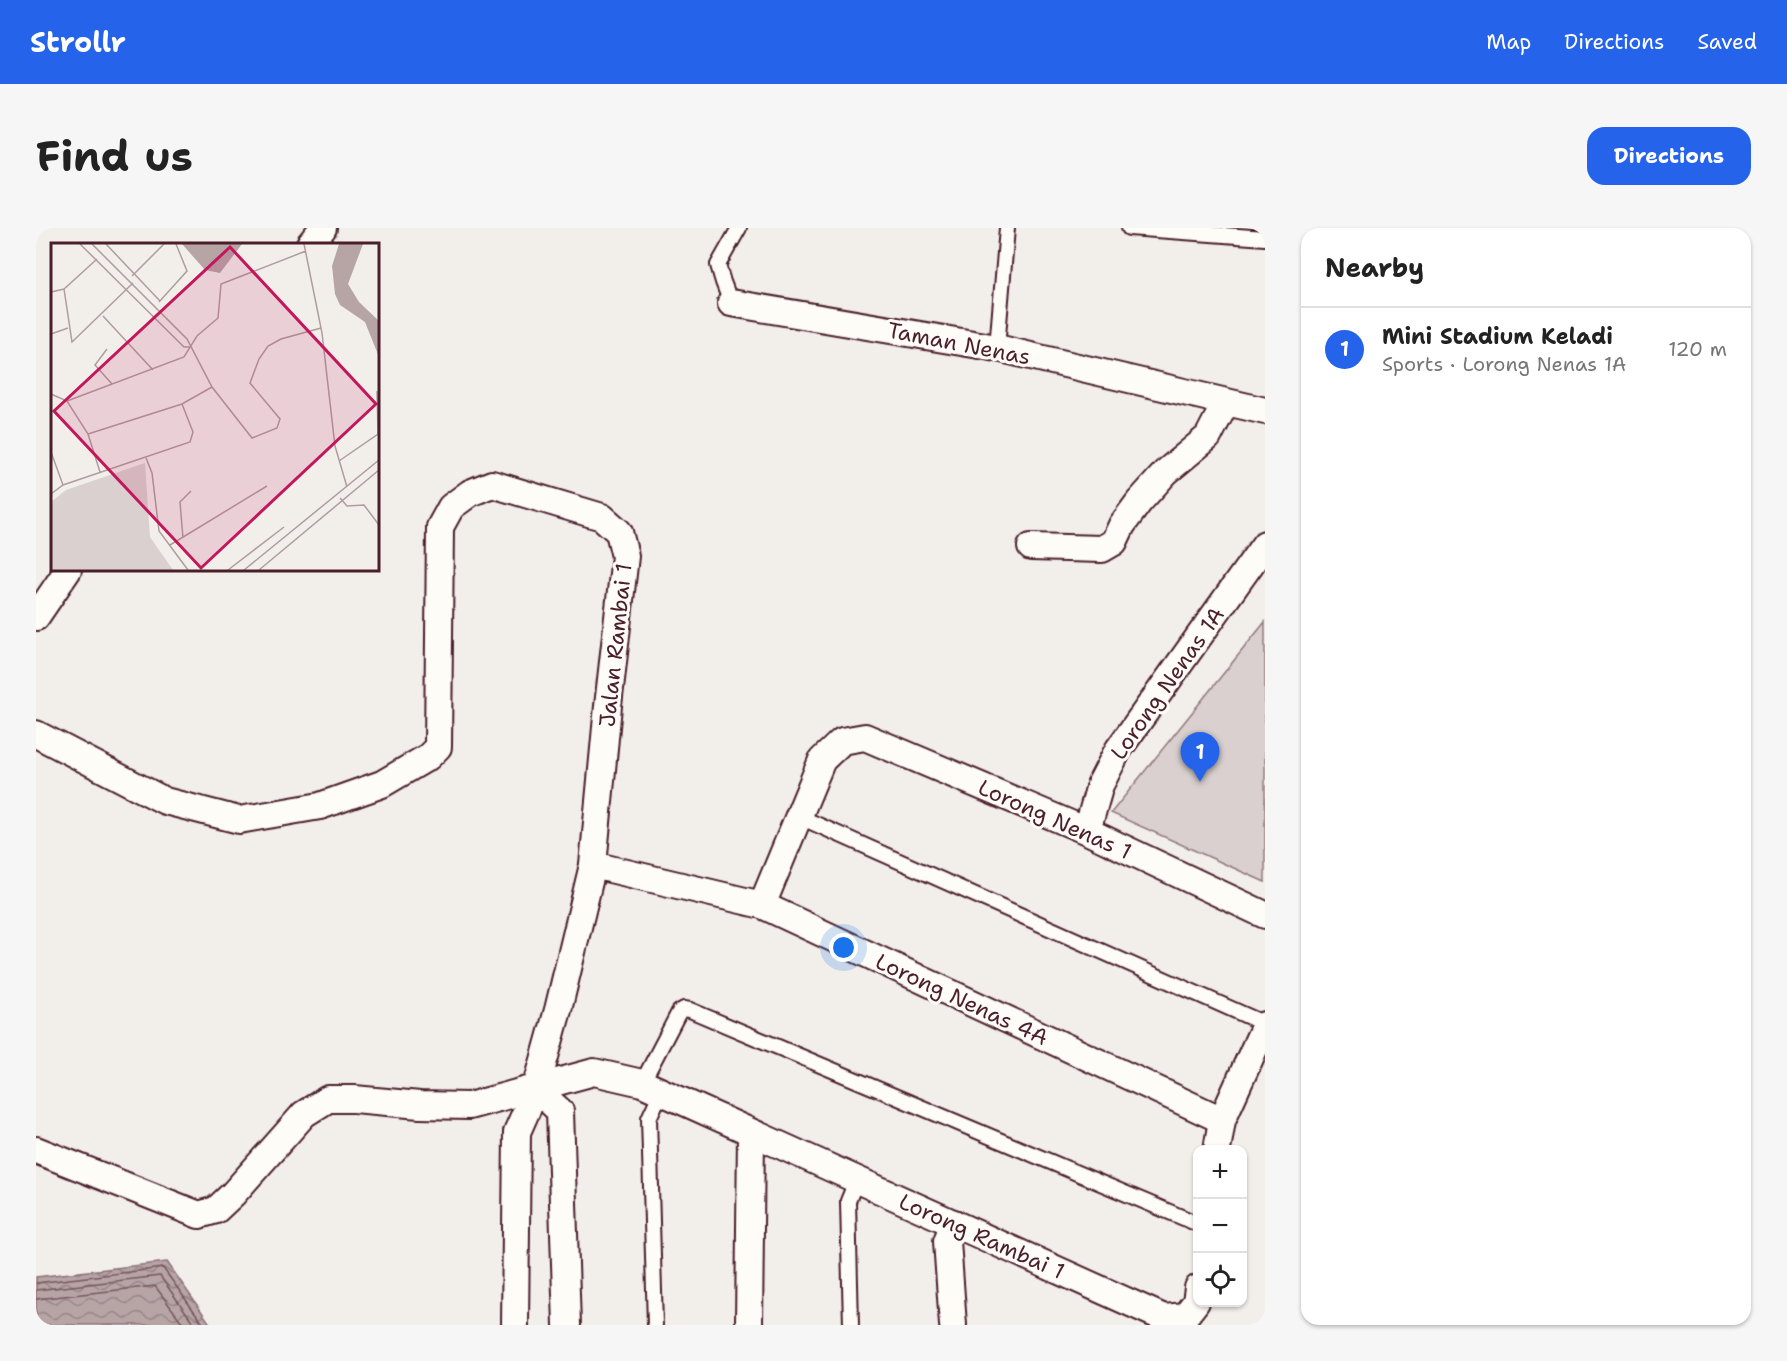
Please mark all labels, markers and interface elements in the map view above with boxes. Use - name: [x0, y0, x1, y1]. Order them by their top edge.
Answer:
- text: Strollr: [30, 23, 126, 61]
- text: Map: [1486, 28, 1531, 56]
- text: Directions: [1564, 28, 1664, 56]
- text: Saved: [1697, 28, 1757, 56]
- button: Directions: [1587, 127, 1751, 185]
- text: Find us: [36, 128, 193, 184]
- inset map: [51, 243, 380, 572]
- text: Nearby: [1325, 250, 1424, 285]
- street label: Taman Nenas: [885, 315, 1033, 372]
- text: Mini Stadium Keladi: [1382, 322, 1613, 351]
- text: 1: [1340, 336, 1349, 362]
- text: 120 m: [1668, 336, 1727, 362]
- text: Sports · Lorong Nenas 1A: [1382, 351, 1626, 377]
- street label: Jalan Rambai 1: [592, 562, 639, 728]
- street label: Lorong Nenas 1A: [1105, 602, 1229, 764]
- pin: 1: [1180, 732, 1220, 782]
- street label: Lorong Nenas 1: [974, 773, 1136, 866]
- your location: [829, 933, 858, 962]
- street label: Lorong Nenas 4A: [871, 947, 1053, 1052]
- map controls: [1193, 1145, 1247, 1307]
- button: +: [1193, 1145, 1247, 1199]
- street label: Lorong Rambai 1: [895, 1187, 1069, 1286]
- button: −: [1193, 1199, 1247, 1253]
- button: locate: [1193, 1253, 1247, 1307]

